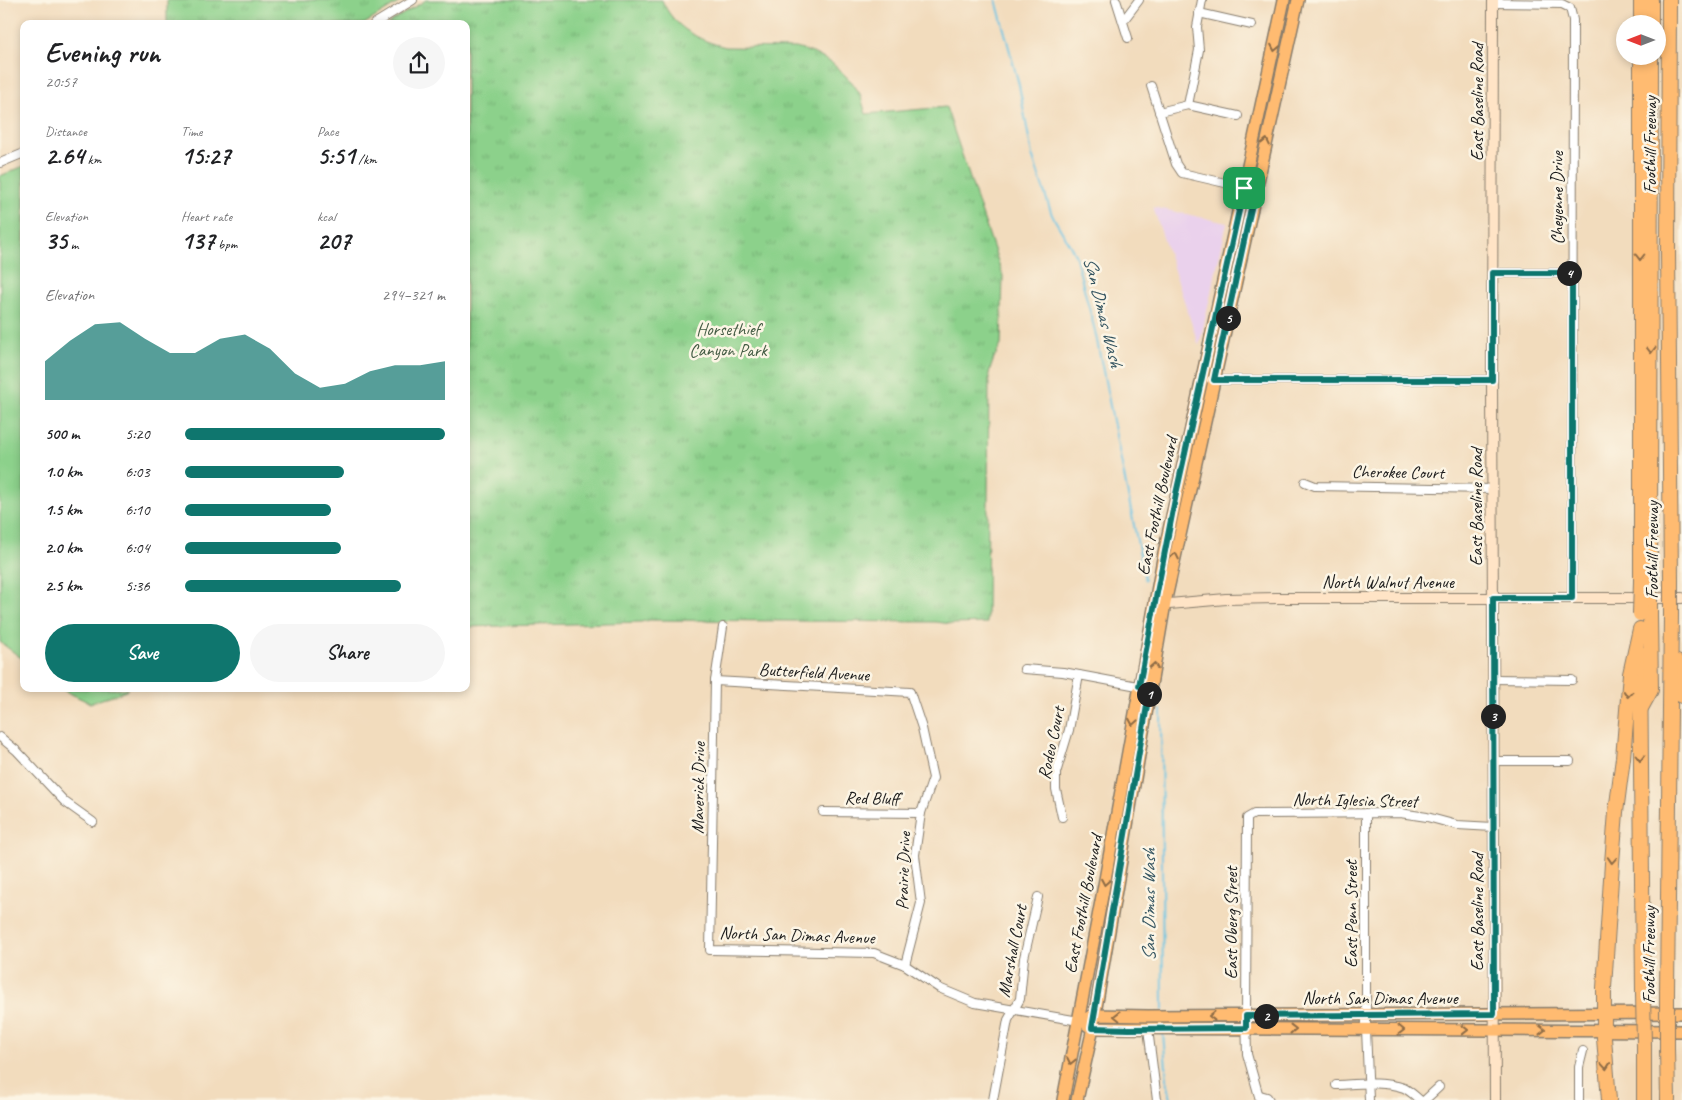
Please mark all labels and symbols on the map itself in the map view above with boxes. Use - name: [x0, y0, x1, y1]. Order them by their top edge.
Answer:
- north arrow: [1616, 15, 1666, 65]
- street label: East Baseline Road: [1466, 40, 1488, 161]
- one-way arrow: [1270, 43, 1281, 52]
- street label: Foothill Freeway: [1639, 94, 1661, 194]
- one-way arrow: [1260, 138, 1271, 147]
- street label: Cheyenne Drive: [1546, 150, 1568, 245]
- pin: [1223, 167, 1265, 209]
- water label: San Dimas Wash: [1078, 254, 1129, 371]
- one-way arrow: [1635, 254, 1645, 261]
- pin: 4: [1556, 260, 1582, 286]
- pin: 5: [1216, 306, 1240, 330]
- park label: Horsethief Canyon Park: [689, 318, 768, 361]
- one-way arrow: [1646, 346, 1656, 354]
- street label: East Foothill Boulevard: [1132, 432, 1183, 577]
- street label: East Baseline Road: [1465, 445, 1487, 566]
- street label: Cherokee Court: [1352, 460, 1446, 484]
- street label: Foothill Freeway: [1641, 499, 1663, 599]
- one-way arrow: [1170, 551, 1180, 560]
- street label: North Walnut Avenue: [1322, 571, 1455, 593]
- street label: Butterfield Avenue: [758, 658, 871, 686]
- one-way arrow: [1148, 662, 1158, 670]
- pin: 1: [1136, 682, 1162, 706]
- one-way arrow: [1623, 690, 1634, 698]
- street label: Rodeo Court: [1033, 703, 1070, 781]
- pin: 3: [1480, 704, 1506, 728]
- one-way arrow: [1129, 718, 1139, 727]
- street label: Maverick Drive: [686, 741, 710, 834]
- one-way arrow: [1635, 754, 1645, 762]
- street label: Red Bluff: [844, 787, 904, 810]
- street label: North Iglesia Street: [1292, 788, 1421, 812]
- street label: Prairie Drive: [891, 830, 915, 910]
- street label: East Foothill Boulevard: [1059, 830, 1108, 975]
- water label: San Dimas Wash: [1137, 847, 1161, 961]
- street label: East Baseline Road: [1466, 850, 1488, 971]
- one-way arrow: [1607, 856, 1618, 864]
- street label: East Penn Street: [1340, 858, 1362, 968]
- street label: East Oberg Street: [1220, 865, 1242, 979]
- one-way arrow: [1100, 878, 1110, 887]
- street label: Marshall Court: [992, 901, 1032, 999]
- street label: Foothill Freeway: [1638, 904, 1660, 1004]
- street label: North San Dimas Avenue: [719, 921, 876, 949]
- street label: North San Dimas Avenue: [1302, 987, 1459, 1009]
- pin: 2: [1254, 1004, 1278, 1028]
- one-way arrow: [1208, 1010, 1216, 1021]
- one-way arrow: [1113, 1011, 1120, 1021]
- one-way arrow: [1289, 1024, 1297, 1034]
- one-way arrow: [1397, 1024, 1405, 1035]
- one-way arrow: [1461, 1025, 1469, 1035]
- one-way arrow: [1539, 1025, 1547, 1036]
- one-way arrow: [1066, 1056, 1077, 1065]
- one-way arrow: [1600, 1062, 1611, 1070]

